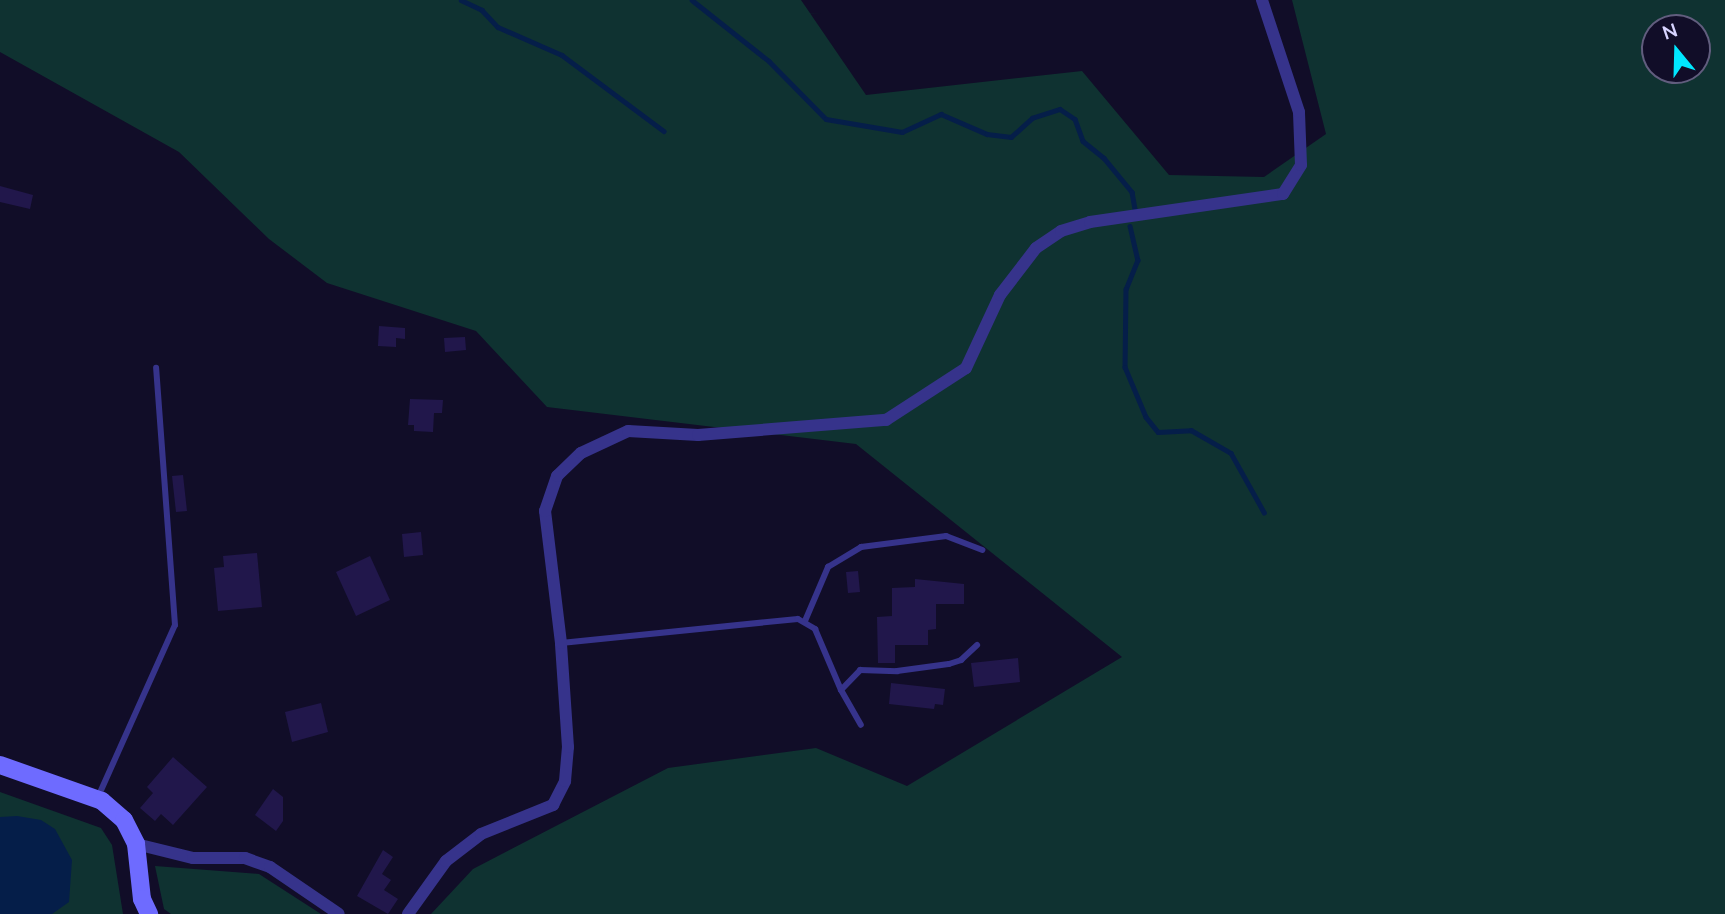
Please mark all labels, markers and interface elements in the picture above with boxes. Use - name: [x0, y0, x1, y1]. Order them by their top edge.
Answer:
- north arrow: [1641, 14, 1711, 84]
- text: N: [1659, 17, 1681, 45]

